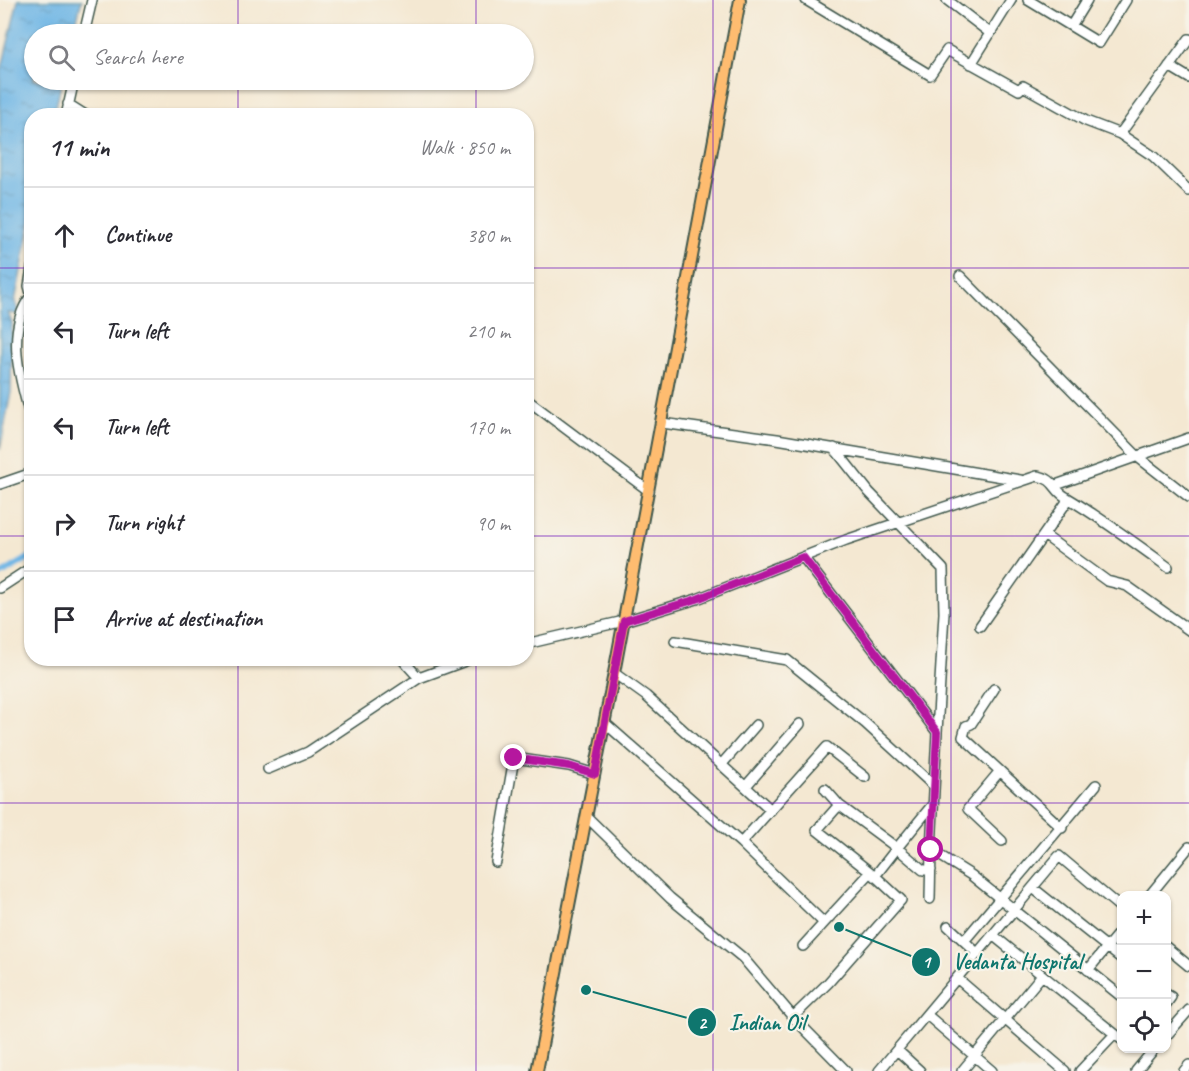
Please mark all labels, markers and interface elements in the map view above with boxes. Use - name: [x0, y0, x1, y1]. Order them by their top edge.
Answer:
- search box: [24, 24, 534, 90]
- icon: search: [45, 41, 78, 74]
- text: Search here: [93, 43, 183, 71]
- text: 11 min: [48, 131, 110, 164]
- text: Walk · 850 m: [420, 135, 510, 160]
- icon: ahead: [48, 219, 81, 252]
- text: Continue: [105, 221, 171, 249]
- text: 380 m: [467, 223, 510, 248]
- icon: left: [48, 315, 81, 348]
- text: Turn left: [105, 317, 169, 345]
- text: 210 m: [467, 319, 510, 344]
- icon: left: [48, 411, 81, 444]
- text: Turn left: [105, 413, 169, 441]
- text: 170 m: [467, 415, 510, 440]
- icon: right: [48, 507, 81, 540]
- text: Turn right: [105, 509, 182, 537]
- text: 90 m: [476, 511, 510, 536]
- icon: arrive: [48, 603, 81, 636]
- text: Arrive at destination: [105, 605, 262, 633]
- route end: [500, 744, 526, 770]
- route start: [917, 836, 943, 862]
- map controls: [1117, 891, 1171, 1053]
- button: +: [1117, 891, 1171, 945]
- callout: Vedanta Hospital: [911, 942, 1094, 982]
- button: −: [1117, 945, 1171, 999]
- text: Vedanta Hospital: [953, 948, 1085, 976]
- text: 1: [922, 951, 932, 973]
- button: locate: [1117, 999, 1171, 1053]
- callout: Indian Oil: [687, 1002, 817, 1042]
- text: Indian Oil: [729, 1009, 809, 1037]
- text: 2: [698, 1012, 708, 1034]

